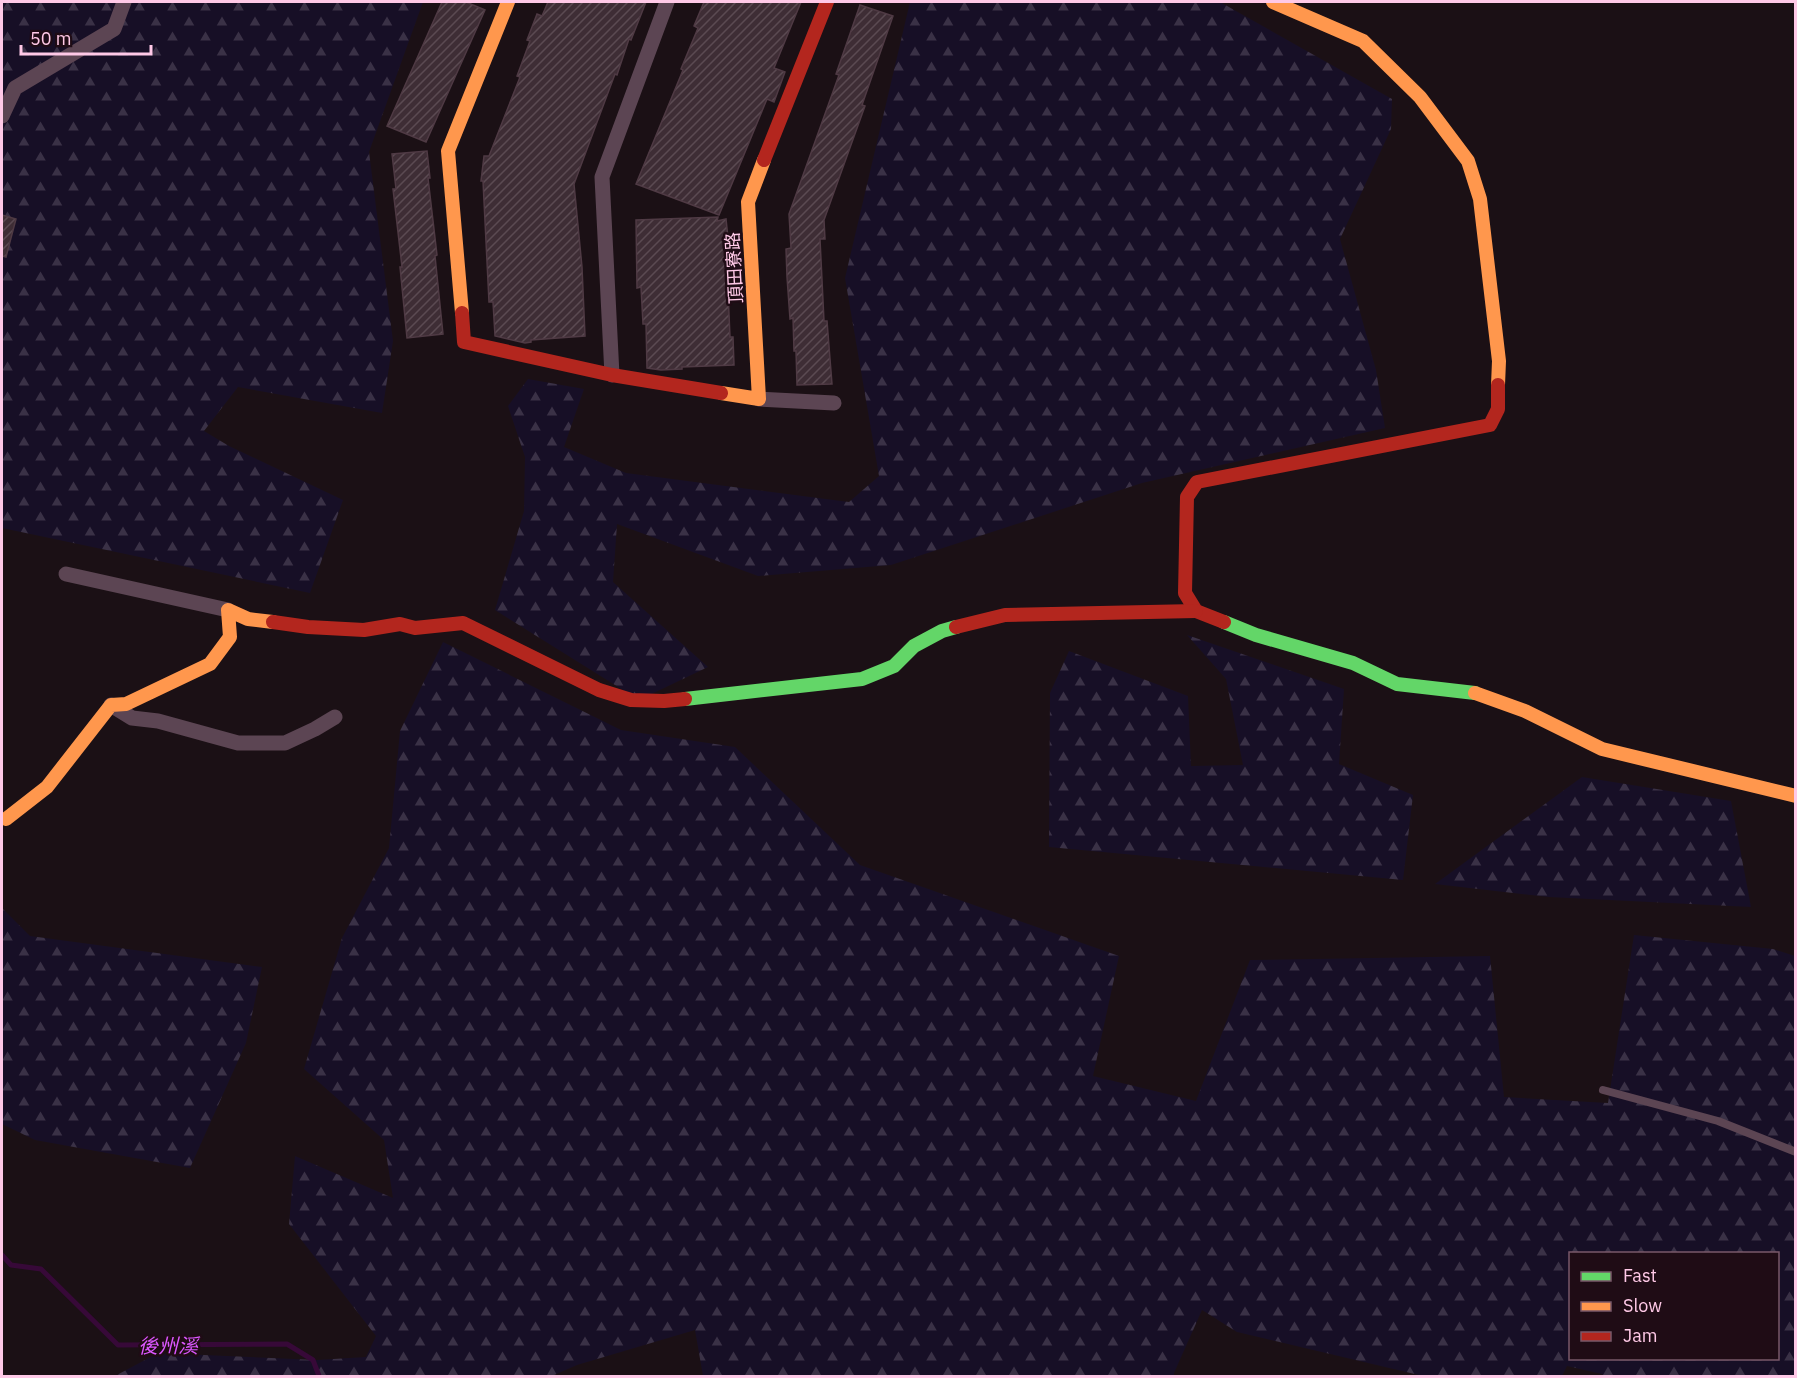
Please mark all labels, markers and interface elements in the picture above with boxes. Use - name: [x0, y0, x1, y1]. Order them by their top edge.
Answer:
- scale bar: [21, 18, 152, 56]
- text: 50 m: [30, 27, 72, 50]
- street label: 頂田寮路: [721, 231, 747, 305]
- legend: [1569, 1252, 1779, 1360]
- text: Fast: [1623, 1264, 1657, 1287]
- text: Slow: [1623, 1294, 1662, 1317]
- text: Jam: [1623, 1324, 1658, 1347]
- water label: 後州溪: [138, 1332, 201, 1359]

